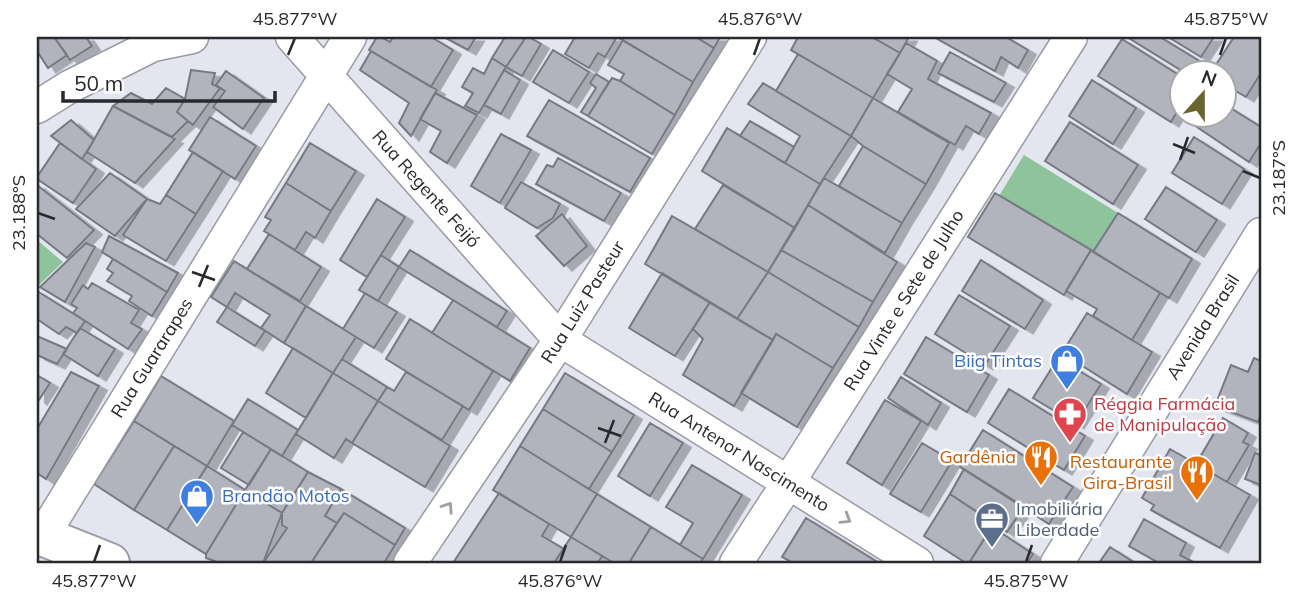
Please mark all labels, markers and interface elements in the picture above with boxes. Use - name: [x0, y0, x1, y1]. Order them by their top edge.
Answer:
- text: 45.877°W: [252, 7, 338, 30]
- text: 45.876°W: [717, 7, 803, 30]
- text: 45.875°W: [1183, 7, 1269, 30]
- scale bar: [63, 60, 275, 104]
- north arrow: [1168, 60, 1238, 130]
- text: N: [1198, 64, 1220, 92]
- text: 50 m: [74, 70, 123, 96]
- street label: Rua Regente Feijó: [367, 125, 485, 252]
- text: 23.187°S: [1267, 140, 1290, 216]
- text: 23.188°S: [7, 175, 30, 251]
- street label: Rua Vinte e Sete de Julho: [838, 205, 969, 395]
- street label: Rua Luiz Pasteur: [536, 236, 630, 367]
- street label: Avenida Brasil: [1161, 270, 1244, 384]
- street label: Rua Guararapes: [106, 294, 198, 422]
- shop icon: Biig Tintas: [1048, 342, 1086, 391]
- place label: Biig Tintas: [954, 349, 1042, 372]
- street label: Rua Antenor Nascimento: [644, 386, 834, 517]
- place label: Réggia Farmácia de Manipulação: [1094, 392, 1235, 436]
- pharmacy icon: Réggia Farmácia de Manipulação: [1051, 395, 1089, 444]
- restaurant icon: Gardênia: [1022, 438, 1060, 487]
- place label: Gardênia: [939, 445, 1016, 468]
- place label: Restaurante Gira-Brasil: [1070, 450, 1172, 494]
- restaurant icon: Restaurante Gira-Brasil: [1178, 453, 1216, 502]
- shop icon: Brandão Motos: [178, 477, 216, 526]
- place label: Brandão Motos: [222, 484, 350, 507]
- place label: Imobiliária Liberdade: [1016, 497, 1103, 541]
- office icon: Imobiliária Liberdade: [973, 500, 1011, 549]
- one-way arrow: [440, 501, 453, 514]
- one-way arrow: [839, 511, 852, 524]
- text: 45.877°W: [51, 569, 137, 592]
- text: 45.876°W: [517, 569, 603, 592]
- text: 45.875°W: [983, 569, 1069, 592]

